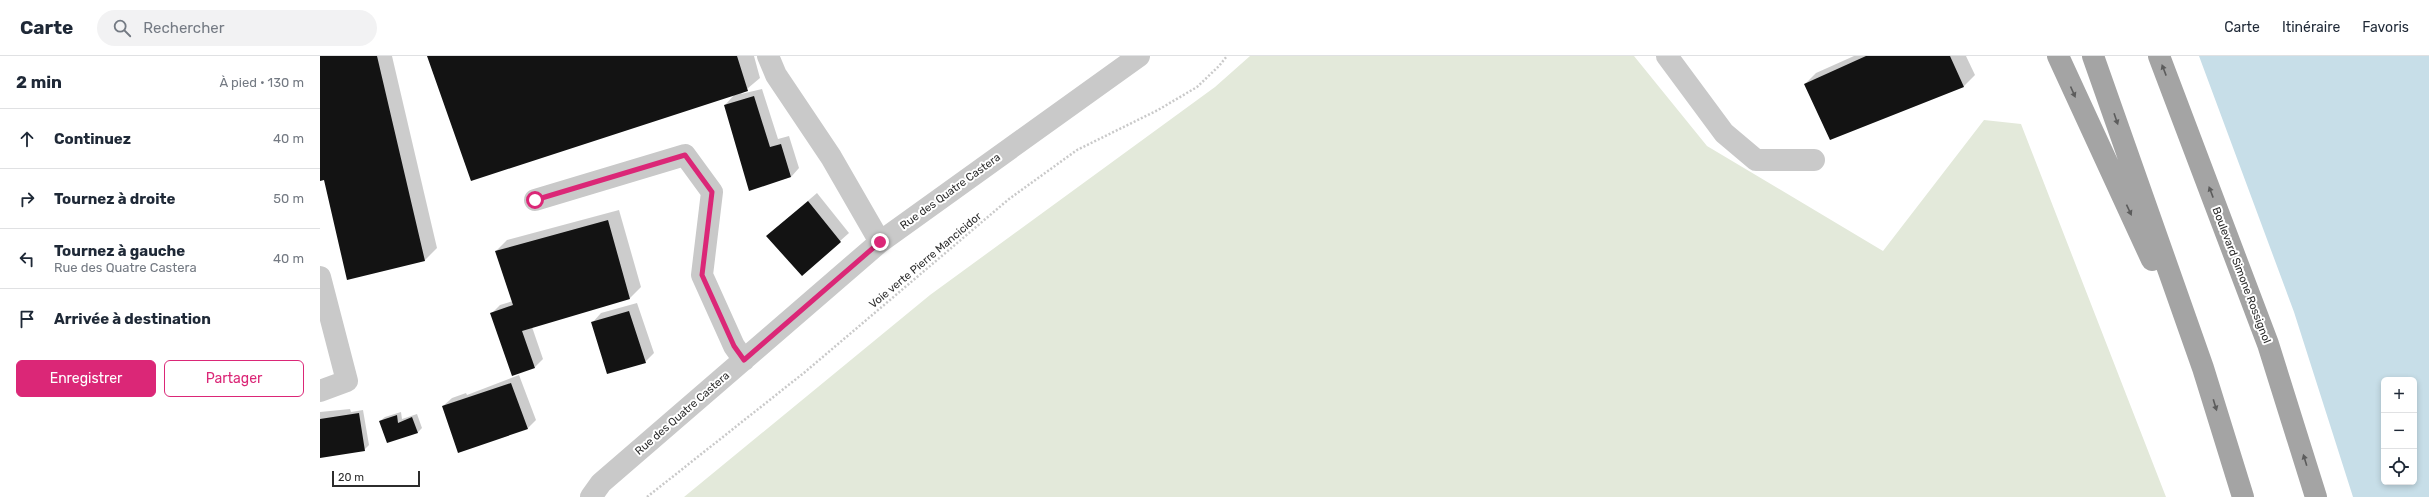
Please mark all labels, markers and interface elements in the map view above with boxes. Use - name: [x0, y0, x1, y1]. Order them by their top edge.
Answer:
- search box: [97, 10, 377, 46]
- text: Carte: [20, 16, 73, 39]
- icon: search: [111, 17, 133, 39]
- text: Rechercher: [143, 19, 224, 37]
- text: Carte: [2224, 19, 2260, 36]
- text: Itinéraire: [2282, 19, 2340, 36]
- text: Favoris: [2362, 19, 2409, 36]
- one-way arrow: [2161, 64, 2167, 76]
- text: 2 min: [16, 72, 62, 92]
- text: À pied · 130 m: [220, 75, 304, 90]
- one-way arrow: [2070, 86, 2077, 98]
- one-way arrow: [2113, 113, 2119, 125]
- icon: ahead: [16, 128, 38, 150]
- text: Continuez: [54, 130, 131, 148]
- text: 40 m: [273, 131, 304, 146]
- street label: Rue des Quatre Castera: [898, 151, 1003, 232]
- one-way arrow: [2207, 186, 2213, 198]
- icon: right: [16, 188, 38, 210]
- text: Tournez à droite: [54, 190, 175, 208]
- text: 50 m: [273, 191, 304, 206]
- route start: [526, 191, 544, 209]
- one-way arrow: [2126, 204, 2132, 215]
- street label: Boulevard Simone Rossignol: [2210, 205, 2274, 345]
- street label: Voie verte Pierre Mancicidor: [867, 209, 985, 311]
- route end: [871, 233, 889, 251]
- text: Tournez à gauche: [54, 242, 185, 260]
- icon: left: [16, 248, 38, 270]
- text: 40 m: [273, 251, 304, 266]
- text: Rue des Quatre Castera: [54, 260, 197, 275]
- icon: arrive: [16, 308, 38, 330]
- text: Arrivée à destination: [54, 310, 211, 328]
- button: Enregistrer: [16, 360, 156, 397]
- button: Partager: [164, 360, 304, 397]
- street label: Rue des Quatre Castera: [633, 369, 732, 458]
- map controls: [2381, 377, 2417, 485]
- button: +: [2381, 377, 2417, 413]
- one-way arrow: [2212, 400, 2218, 412]
- button: −: [2381, 413, 2417, 449]
- button: locate: [2381, 449, 2417, 485]
- one-way arrow: [2302, 453, 2308, 465]
- scale bar: [332, 469, 420, 488]
- text: 20 m: [338, 471, 364, 484]

